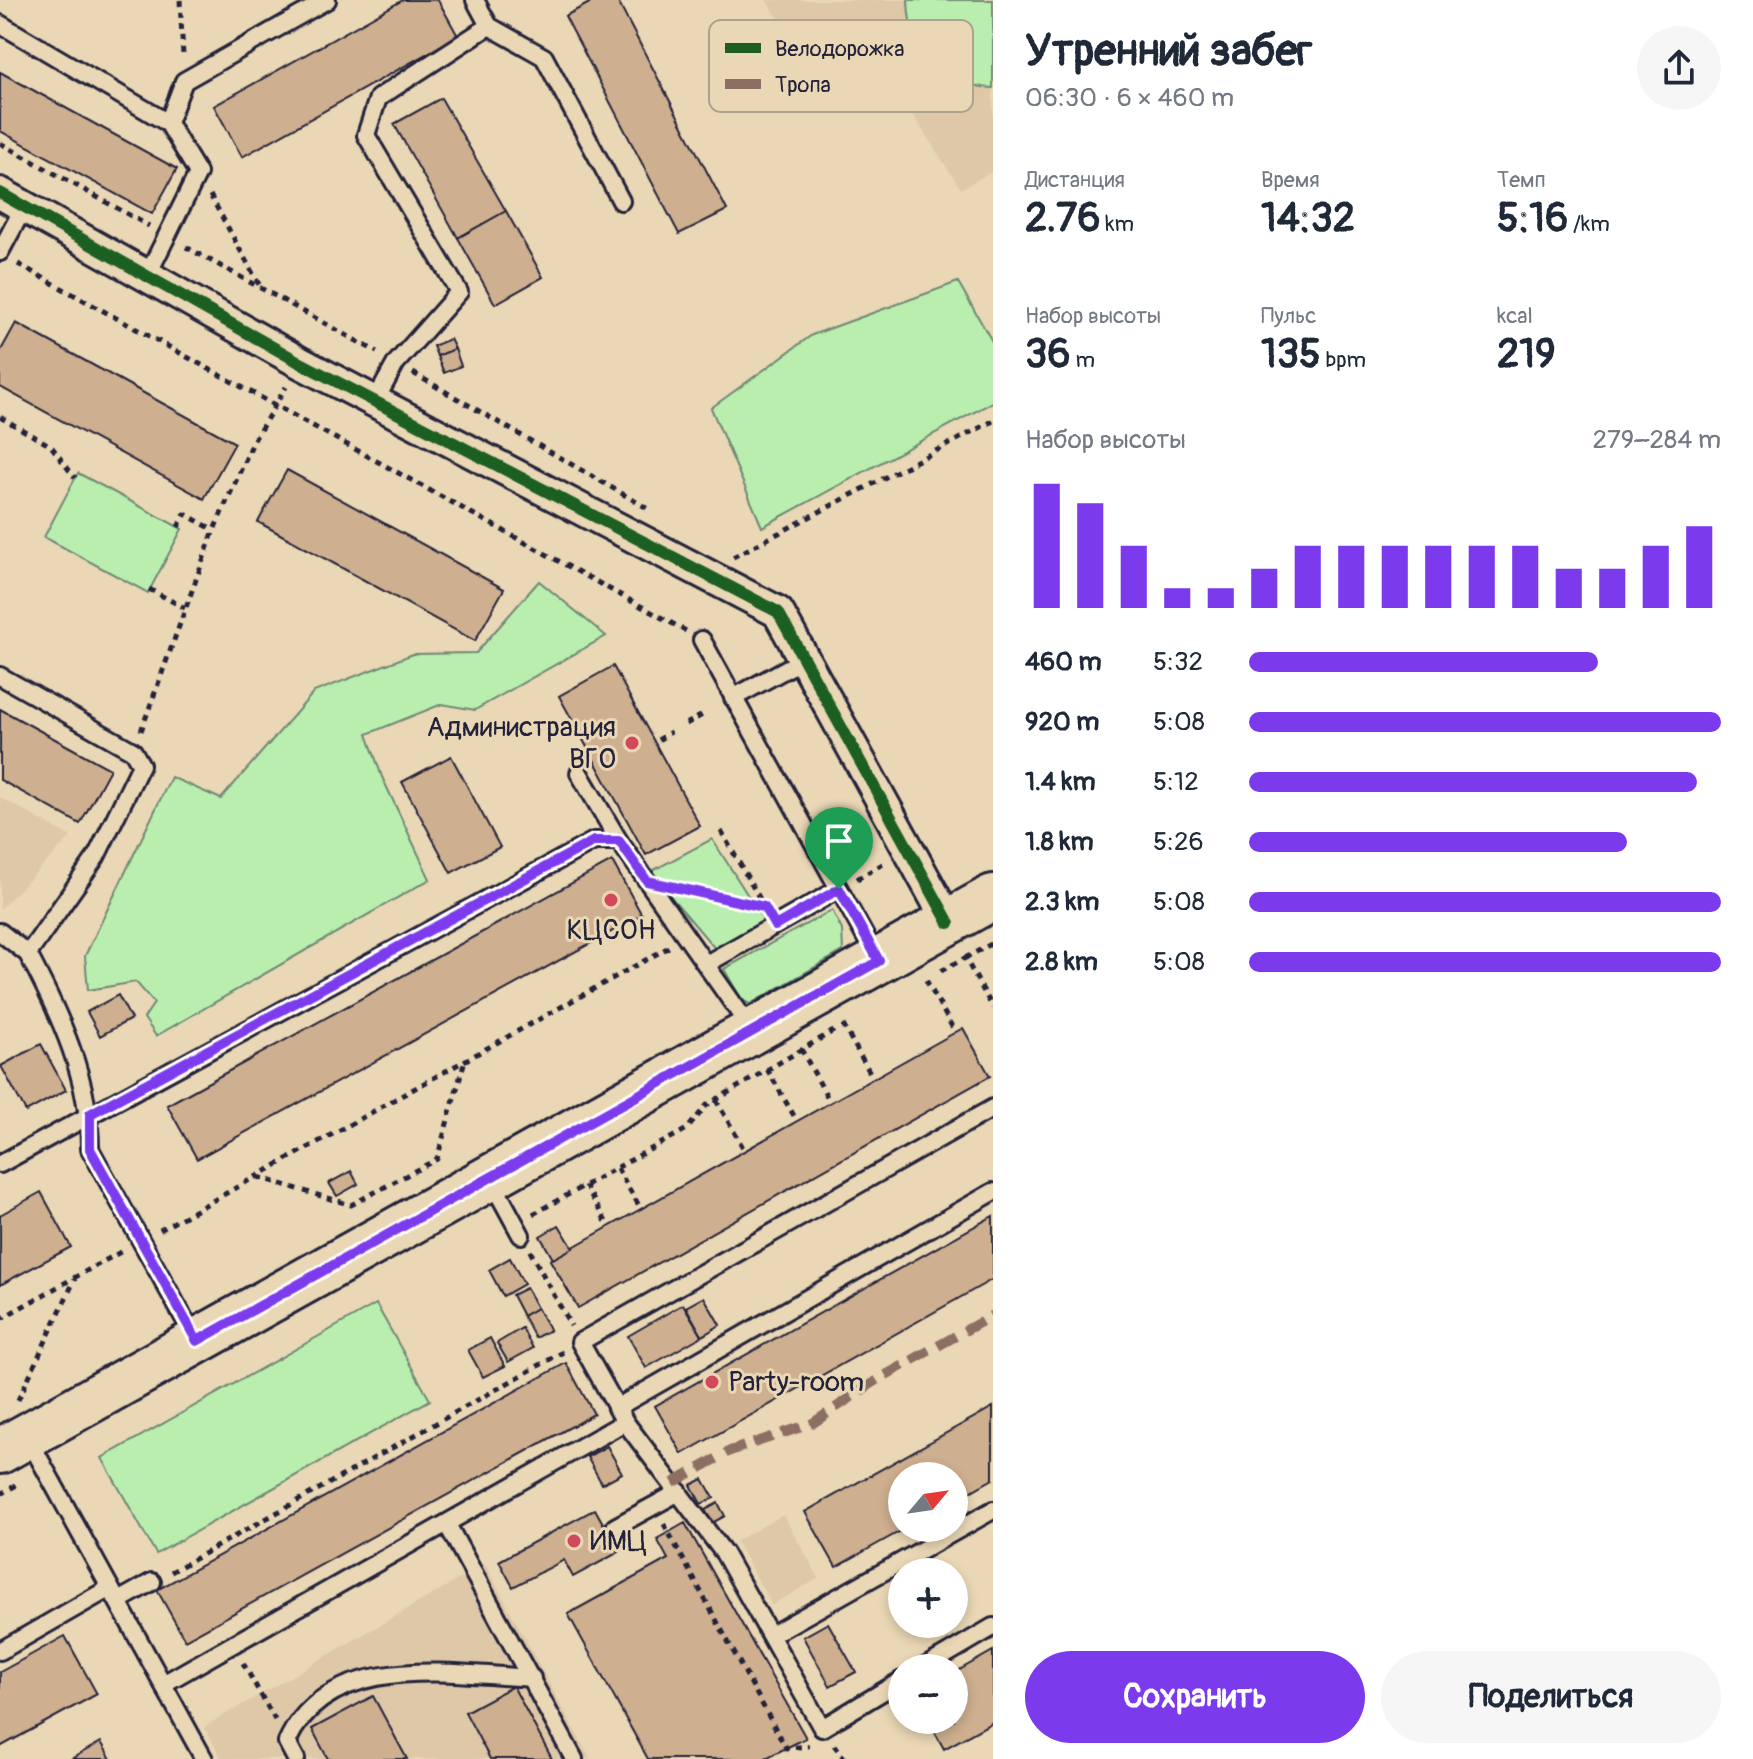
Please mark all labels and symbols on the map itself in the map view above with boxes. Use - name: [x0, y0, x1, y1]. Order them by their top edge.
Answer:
- legend: [709, 20, 973, 112]
- text: Велодорожка: [775, 35, 905, 63]
- text: Тропа: [775, 71, 831, 99]
- place label: Администрация ВГО: [427, 710, 616, 777]
- marker: Администрация ВГО: [623, 734, 641, 752]
- pin: [805, 807, 873, 889]
- marker: КЦСОН: [602, 891, 620, 909]
- place label: КЦСОН: [567, 913, 655, 948]
- place label: Party-room: [728, 1365, 864, 1400]
- marker: Party-room: [703, 1373, 721, 1391]
- north arrow: [888, 1462, 968, 1542]
- place label: ИМЦ: [590, 1524, 647, 1559]
- marker: ИМЦ: [565, 1532, 583, 1550]

